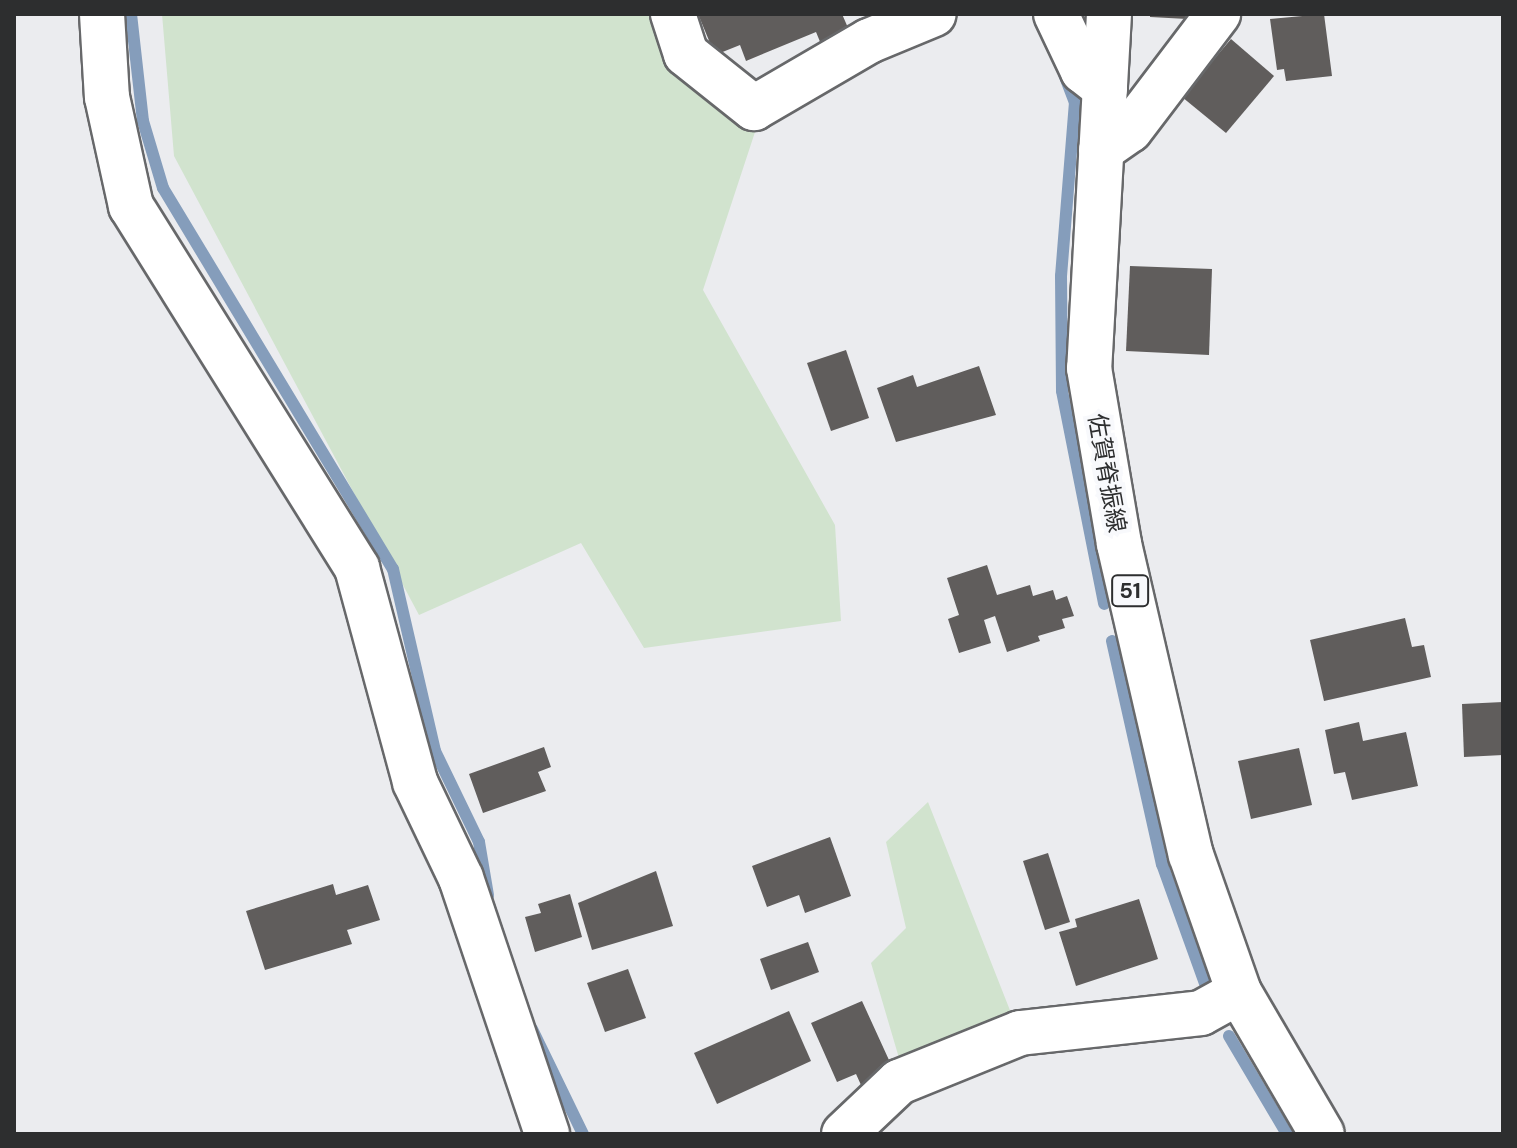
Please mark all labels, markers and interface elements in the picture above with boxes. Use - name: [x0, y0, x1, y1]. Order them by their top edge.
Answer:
- street label: 佐賀脊振線: [1082, 411, 1132, 535]
- road number: 51: [1110, 573, 1150, 609]

